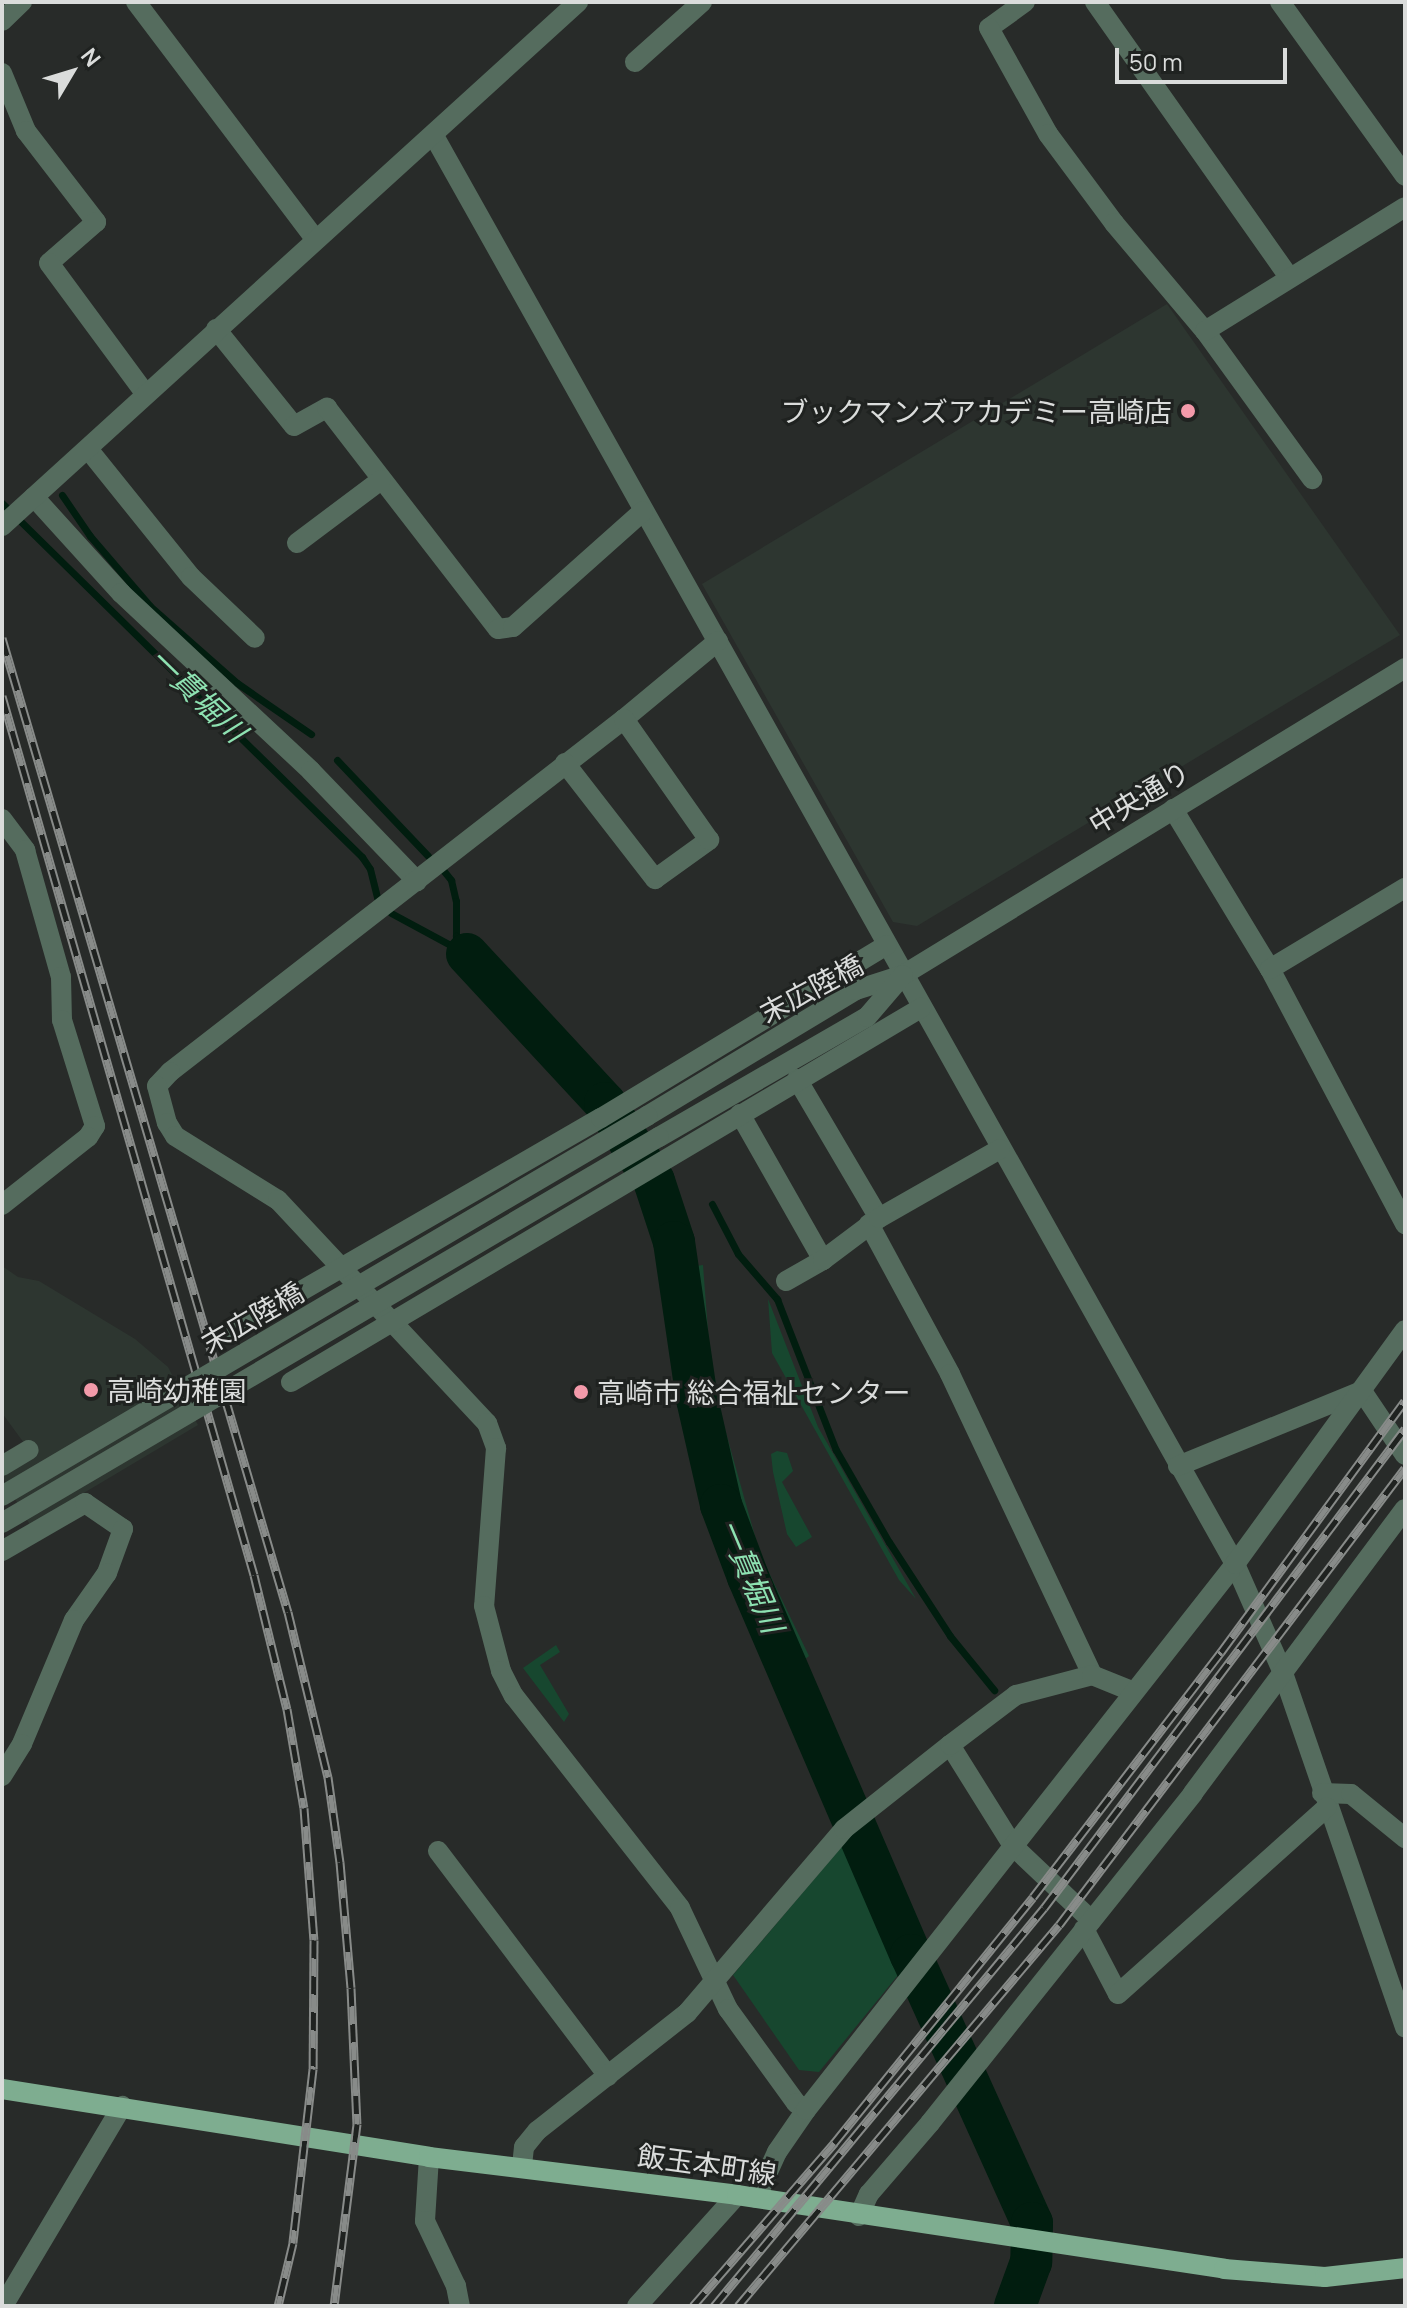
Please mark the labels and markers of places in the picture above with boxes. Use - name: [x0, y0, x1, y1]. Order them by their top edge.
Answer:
- place label: ブックマンズアカデミー高崎店: [780, 394, 1172, 428]
- marker: ブックマンズアカデミー高崎店: [1179, 402, 1197, 420]
- place label: 高崎幼稚園: [107, 1373, 247, 1407]
- place label: 高崎市 総合福祉センター: [597, 1375, 911, 1409]
- marker: 高崎幼稚園: [82, 1381, 100, 1399]
- marker: 高崎市 総合福祉センター: [572, 1383, 590, 1401]

